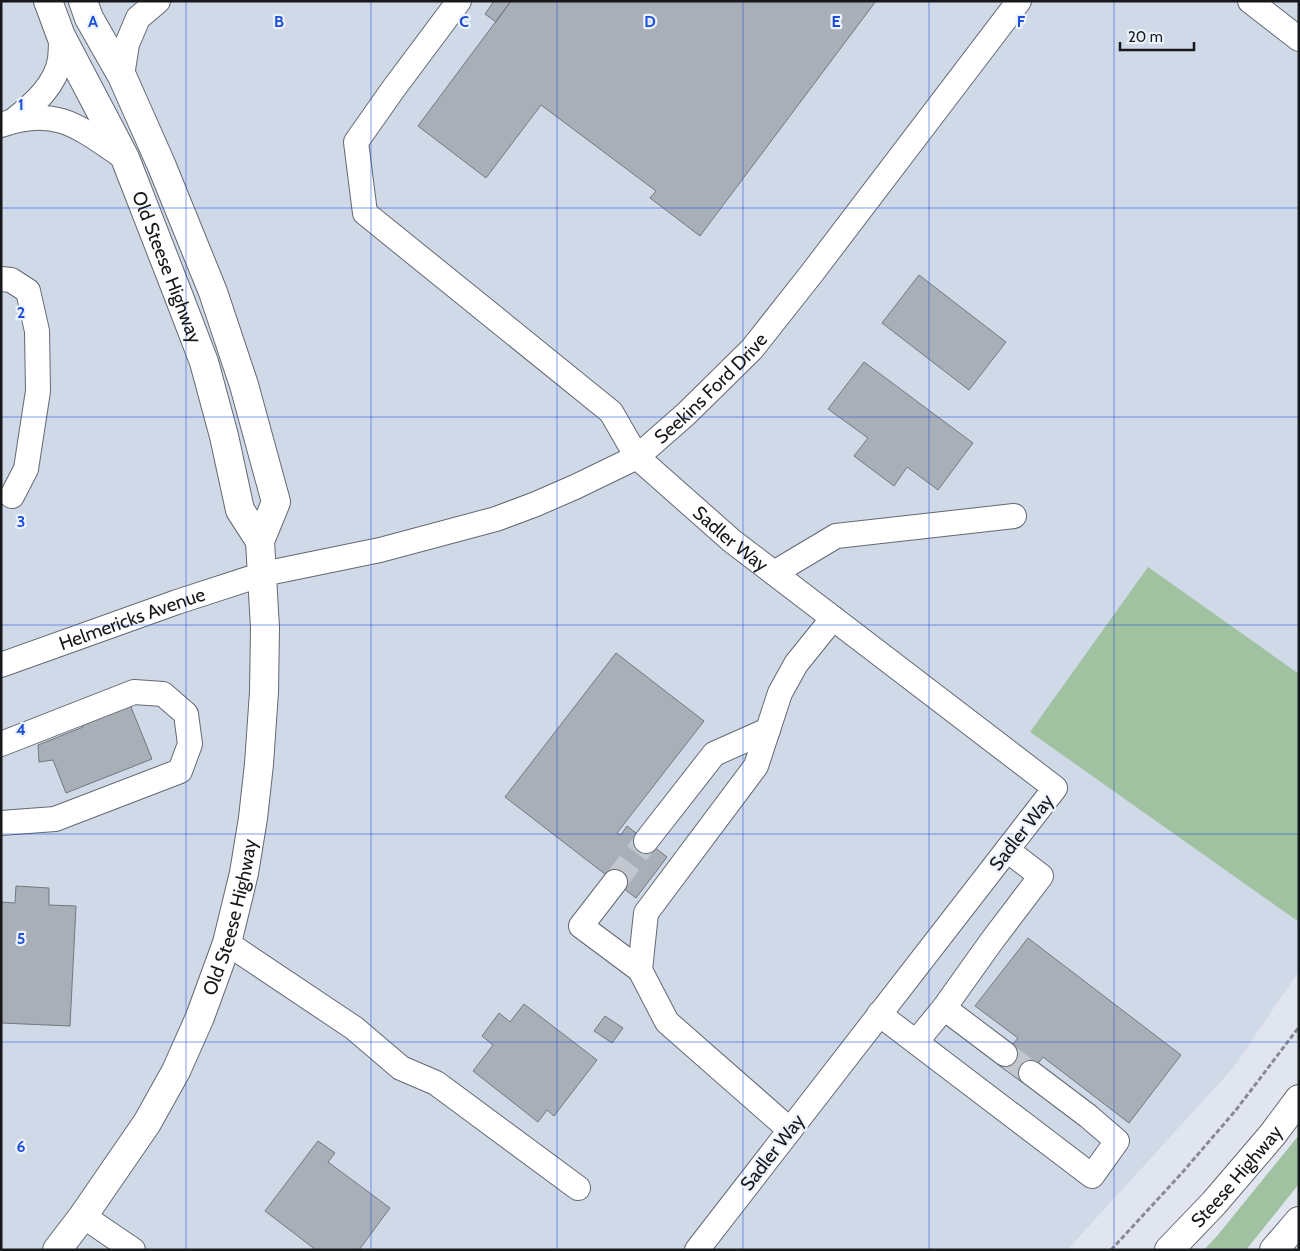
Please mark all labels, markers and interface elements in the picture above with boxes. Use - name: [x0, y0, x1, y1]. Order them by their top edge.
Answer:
- text: A: [88, 12, 98, 31]
- text: B: [274, 12, 284, 31]
- text: C: [459, 12, 469, 31]
- text: D: [644, 12, 656, 31]
- text: E: [831, 12, 841, 31]
- text: F: [1017, 12, 1026, 31]
- scale bar: [1120, 20, 1194, 52]
- text: 20 m: [1128, 28, 1163, 46]
- text: 1: [18, 95, 24, 114]
- street label: Old Steese Highway: [127, 188, 207, 347]
- text: 2: [17, 303, 25, 322]
- street label: Seekins Ford Drive: [650, 328, 772, 448]
- street label: Sadler Way: [688, 501, 773, 577]
- text: 3: [17, 512, 25, 531]
- street label: Helmericks Avenue: [56, 583, 208, 655]
- text: 4: [16, 720, 26, 739]
- street label: Sadler Way: [984, 789, 1059, 875]
- street label: Old Steese Highway: [198, 837, 261, 999]
- text: 5: [17, 929, 25, 948]
- street label: Sadler Way: [735, 1109, 810, 1195]
- street label: Steese Highway: [1186, 1121, 1288, 1232]
- text: 6: [17, 1137, 26, 1156]

